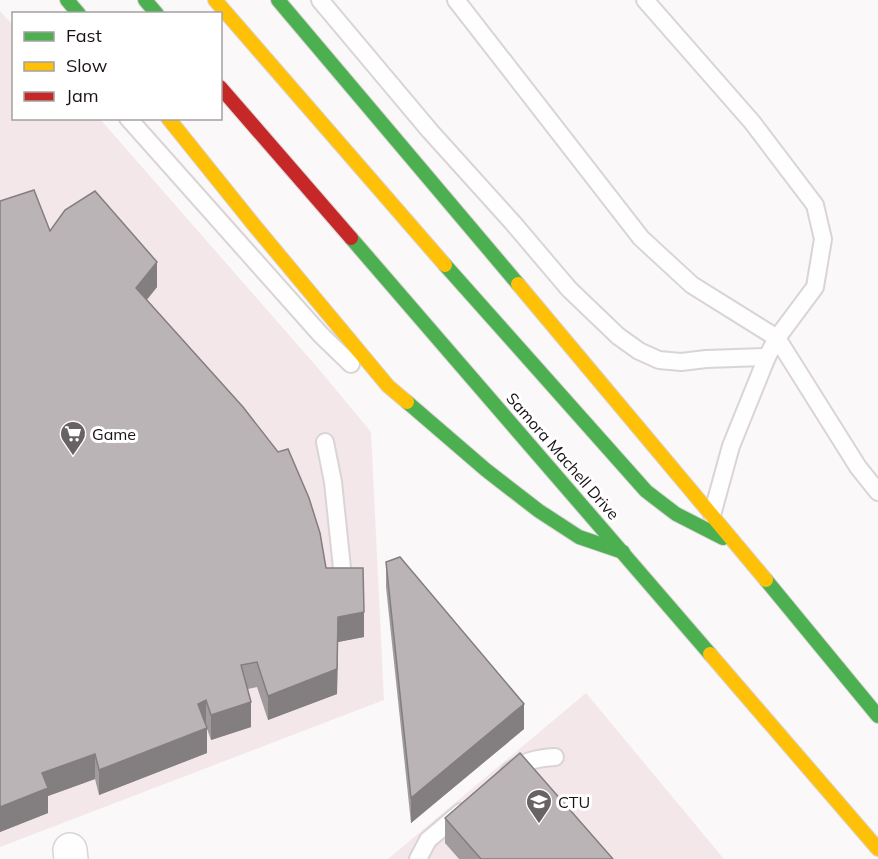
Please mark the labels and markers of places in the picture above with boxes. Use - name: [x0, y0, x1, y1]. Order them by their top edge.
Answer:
- supermarket icon: Game: [58, 419, 88, 457]
- place label: Game: [92, 424, 136, 444]
- school or university icon: CTU: [524, 787, 554, 825]
- place label: CTU: [558, 792, 590, 812]

